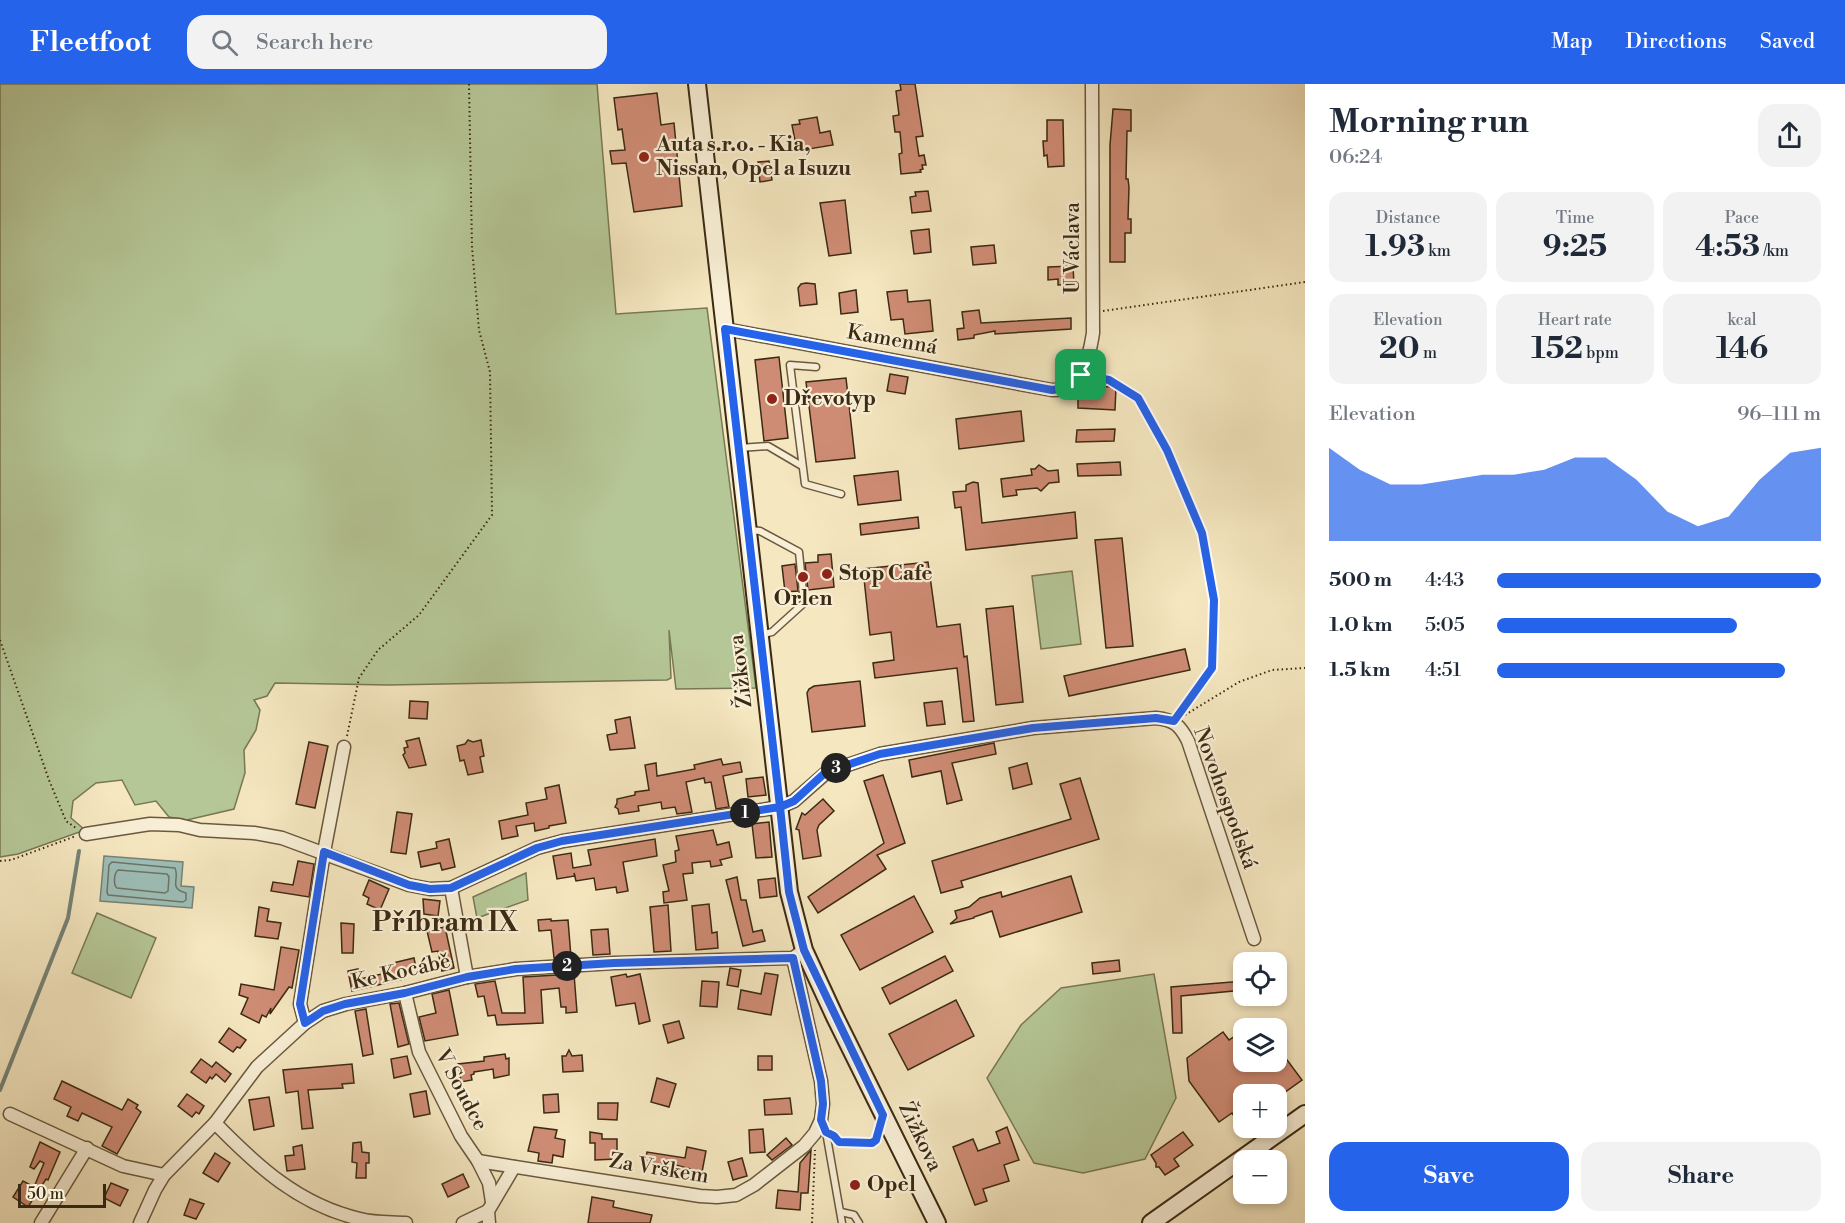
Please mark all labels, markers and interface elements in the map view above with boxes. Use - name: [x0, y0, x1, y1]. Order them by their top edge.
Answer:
- search box: [187, 15, 607, 69]
- text: Fleetfoot: [30, 25, 151, 60]
- icon: search: [208, 26, 241, 59]
- text: Search here: [256, 29, 373, 56]
- text: Map: [1551, 29, 1593, 55]
- text: Directions: [1626, 29, 1727, 55]
- text: Saved: [1760, 29, 1815, 55]
- text: Morning run: [1329, 102, 1529, 143]
- button: share: [1758, 104, 1821, 167]
- place label: Auta s.r.o. - Kia, Nissan, Opel a Isuzu: [655, 132, 851, 182]
- text: 06:24: [1329, 145, 1382, 170]
- marker: Auta s.r.o. - Kia, Nissan, Opel a Isuzu: [637, 150, 651, 164]
- street label: U Václava: [1060, 202, 1086, 294]
- text: Distance: [1376, 208, 1440, 228]
- text: Time: [1556, 208, 1594, 228]
- text: Pace: [1725, 208, 1759, 228]
- text: 1.93: [1365, 228, 1425, 266]
- text: 9:25: [1543, 228, 1607, 266]
- text: 4:53: [1695, 228, 1760, 266]
- text: km: [1425, 241, 1451, 261]
- text: /km: [1760, 241, 1789, 261]
- text: Elevation: [1373, 310, 1443, 330]
- text: Heart rate: [1538, 310, 1612, 330]
- text: kcal: [1727, 310, 1757, 330]
- street label: Kamenná: [845, 319, 940, 361]
- text: 20: [1379, 330, 1420, 368]
- text: 152: [1531, 330, 1583, 368]
- text: 146: [1716, 330, 1768, 368]
- text: m: [1420, 343, 1437, 363]
- text: bpm: [1583, 343, 1619, 363]
- pin: [1055, 349, 1106, 400]
- icon: arrive: [1064, 358, 1097, 391]
- place label: Dřevotyp: [784, 386, 876, 412]
- marker: Dřevotyp: [765, 392, 779, 406]
- text: Elevation: [1329, 402, 1416, 427]
- text: 96–111 m: [1737, 402, 1821, 427]
- place label: Stop Cafe: [839, 561, 932, 587]
- marker: Stop Cafe: [820, 567, 834, 581]
- text: 500 m: [1329, 568, 1392, 593]
- text: 4:43: [1425, 568, 1464, 593]
- marker: Orlen: [796, 570, 810, 584]
- place label: Orlen: [774, 586, 832, 612]
- text: 1.0 km: [1329, 613, 1393, 638]
- text: 5:05: [1425, 613, 1465, 638]
- street label: Žižkova: [722, 632, 758, 709]
- text: 1.5 km: [1329, 658, 1390, 683]
- text: 4:51: [1425, 658, 1461, 683]
- street label: Novohospodská: [1187, 723, 1263, 873]
- pin: 3: [821, 753, 851, 783]
- text: 3: [831, 758, 841, 778]
- pin: 1: [730, 798, 760, 828]
- text: 1: [741, 803, 749, 823]
- district label: Příbram IX: [372, 906, 518, 940]
- street label: Ke Kocábě: [349, 948, 453, 996]
- pin: 2: [552, 951, 582, 981]
- map controls: [1233, 952, 1287, 1204]
- button: locate: [1233, 952, 1287, 1006]
- text: 2: [562, 956, 572, 976]
- button: layers: [1233, 1018, 1287, 1072]
- street label: V Soudce: [428, 1044, 493, 1135]
- button: +: [1233, 1084, 1287, 1138]
- street label: Žižkova: [892, 1097, 950, 1176]
- button: Save: [1329, 1142, 1569, 1211]
- button: Share: [1581, 1142, 1821, 1211]
- street label: Za Vrškem: [607, 1148, 711, 1190]
- button: −: [1233, 1150, 1287, 1204]
- place label: Opel: [867, 1172, 916, 1198]
- marker: Opel: [848, 1178, 862, 1192]
- scale bar: [18, 1181, 106, 1208]
- text: 50 m: [27, 1184, 64, 1204]

